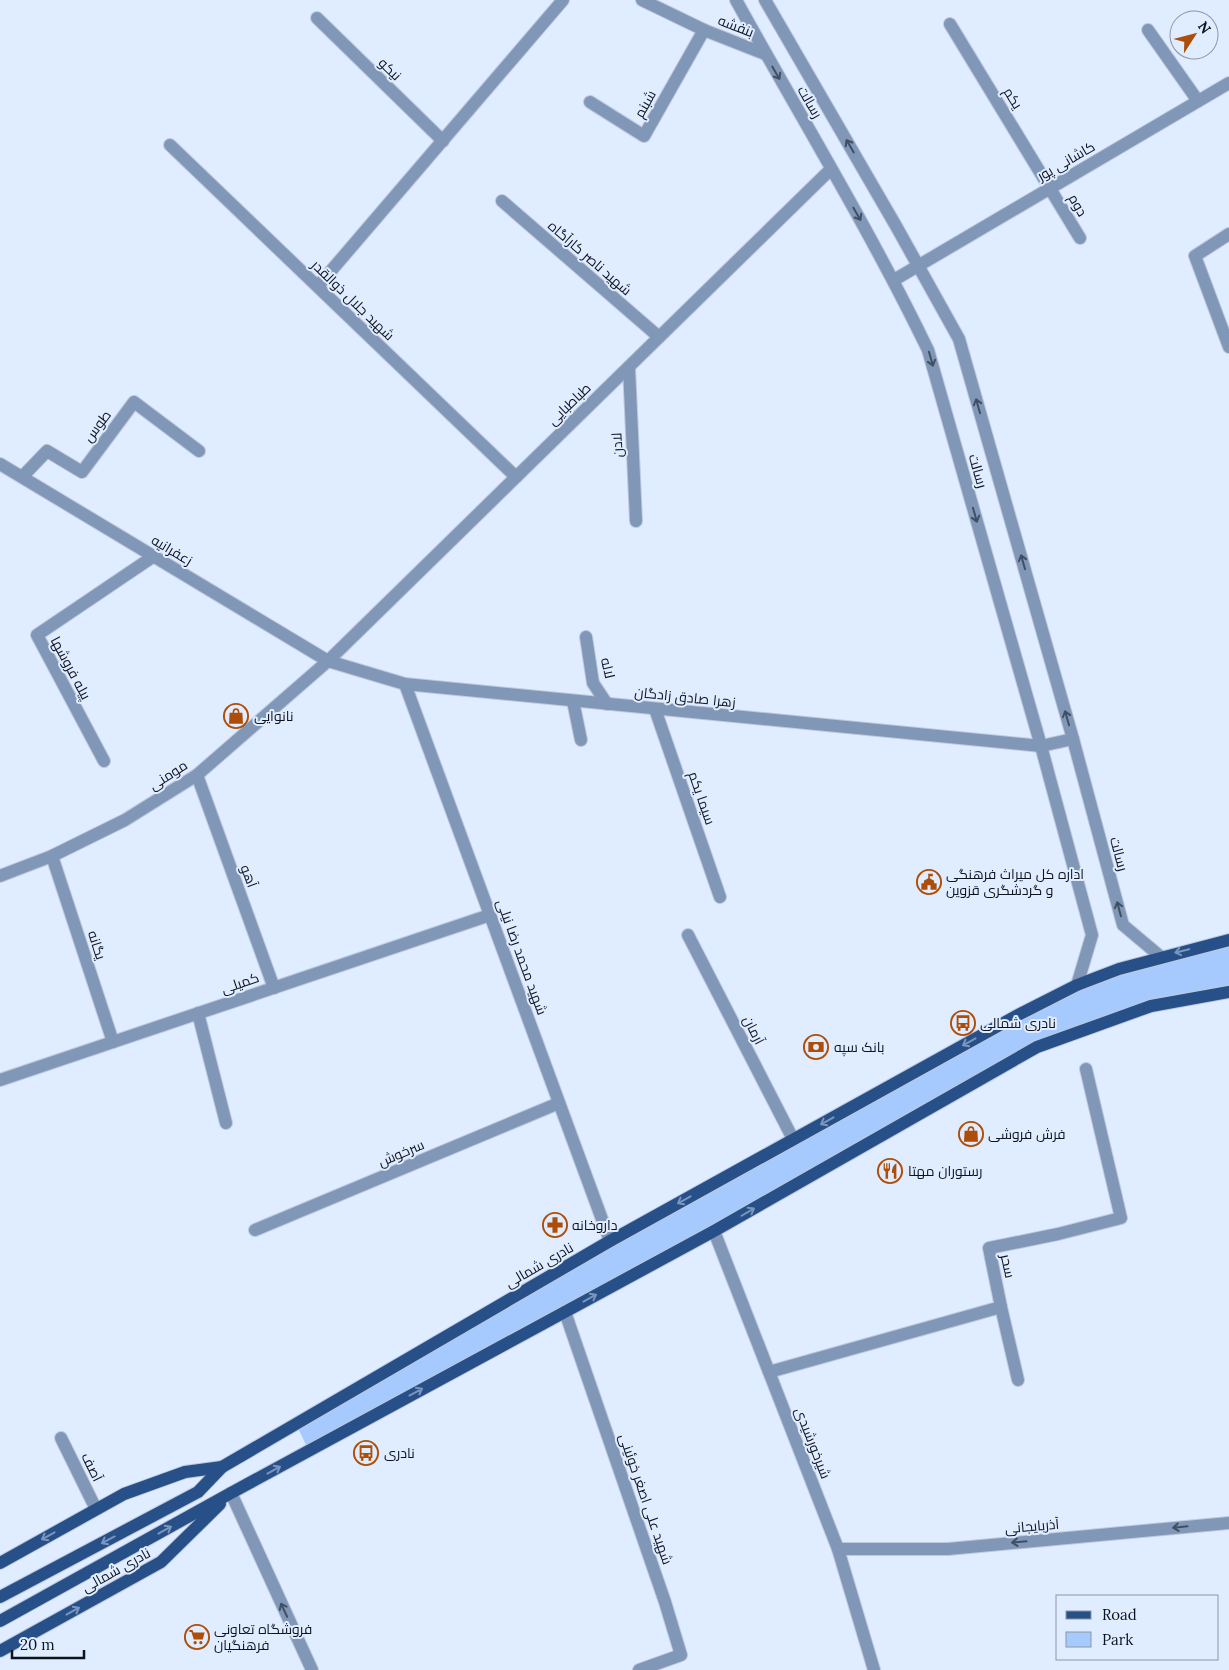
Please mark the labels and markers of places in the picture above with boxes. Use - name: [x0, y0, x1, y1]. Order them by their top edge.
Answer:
- shop icon: نانوایی: [223, 703, 249, 729]
- place label: نانوایی: [254, 707, 294, 725]
- place label: اداره کل میراث فرهنگی و گردشگری قزوین: [946, 865, 1084, 899]
- public building icon: اداره کل میراث فرهنگی و گردشگری قزوین: [916, 869, 942, 895]
- bus stop icon: نادری شمالی: [950, 1010, 976, 1036]
- place label: نادری شمالی: [980, 1014, 1056, 1032]
- bank icon: بانک سپه: [803, 1034, 829, 1060]
- place label: بانک سپه: [834, 1038, 885, 1057]
- shop icon: فرش فروشی: [958, 1121, 984, 1147]
- place label: فرش فروشی: [988, 1125, 1066, 1143]
- restaurant icon: رستوران مهتا: [877, 1158, 903, 1184]
- place label: رستوران مهتا: [908, 1162, 982, 1180]
- pharmacy icon: داروخانه: [542, 1212, 568, 1238]
- place label: داروخانه: [572, 1216, 618, 1234]
- bus stop icon: نادری: [353, 1440, 379, 1466]
- place label: نادری: [384, 1444, 415, 1462]
- place label: فروشگاه تعاونی فرهنگیان: [214, 1620, 312, 1654]
- supermarket icon: فروشگاه تعاونی فرهنگیان: [184, 1624, 210, 1650]

